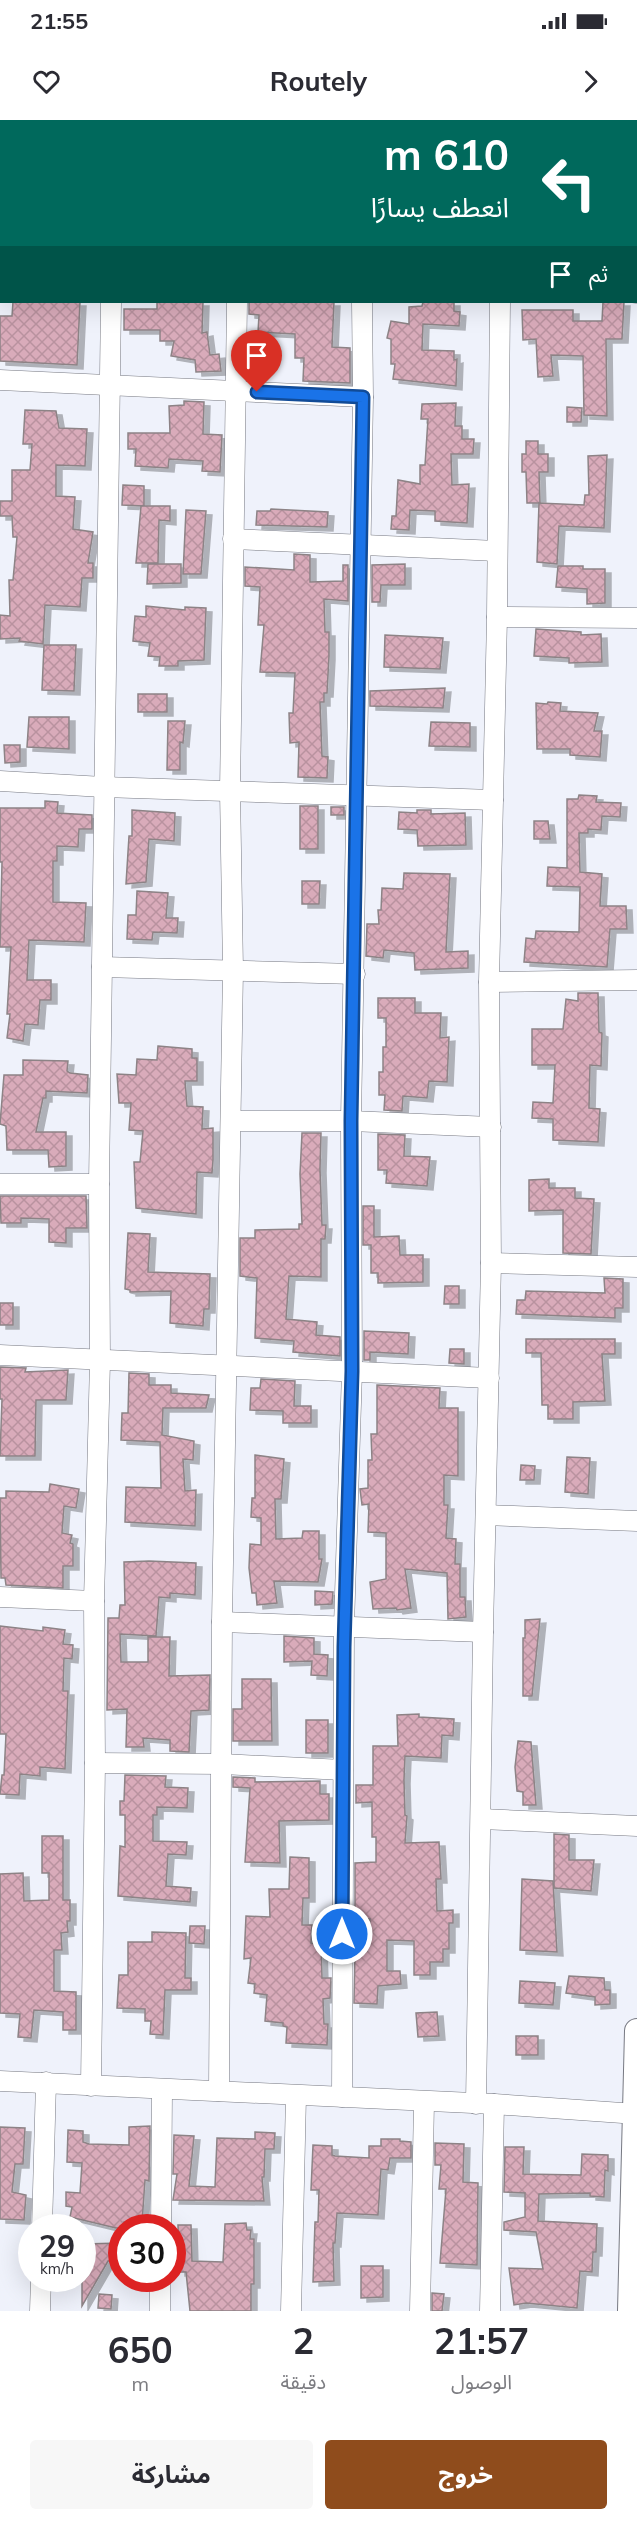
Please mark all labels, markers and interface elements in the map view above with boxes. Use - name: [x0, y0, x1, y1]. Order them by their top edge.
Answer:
- text: 21:55: [30, 7, 88, 35]
- text: Routely: [270, 64, 367, 98]
- icon: heart: [30, 65, 63, 98]
- icon: forward: [574, 65, 607, 98]
- text: 610 m: [384, 128, 509, 181]
- icon: left: [530, 144, 608, 222]
- text: انعطف يسارًا: [371, 190, 509, 224]
- icon: arrive: [544, 258, 577, 291]
- text: ثم: [589, 260, 608, 288]
- pin: [231, 330, 282, 392]
- icon: arrive: [240, 339, 273, 372]
- position arrow: [310, 1902, 374, 1966]
- speed limit sign: 30: [108, 2214, 186, 2292]
- text: 29: [39, 2227, 75, 2265]
- text: km/h: [40, 2259, 74, 2278]
- text: 2: [292, 2318, 314, 2363]
- text: 21:57: [434, 2318, 529, 2363]
- text: 650: [108, 2327, 173, 2372]
- text: دقيقة: [280, 2369, 326, 2394]
- text: الوصول: [451, 2369, 512, 2394]
- text: m: [131, 2371, 149, 2396]
- button: مشاركة: [30, 2440, 313, 2509]
- button: خروج: [325, 2440, 607, 2509]

